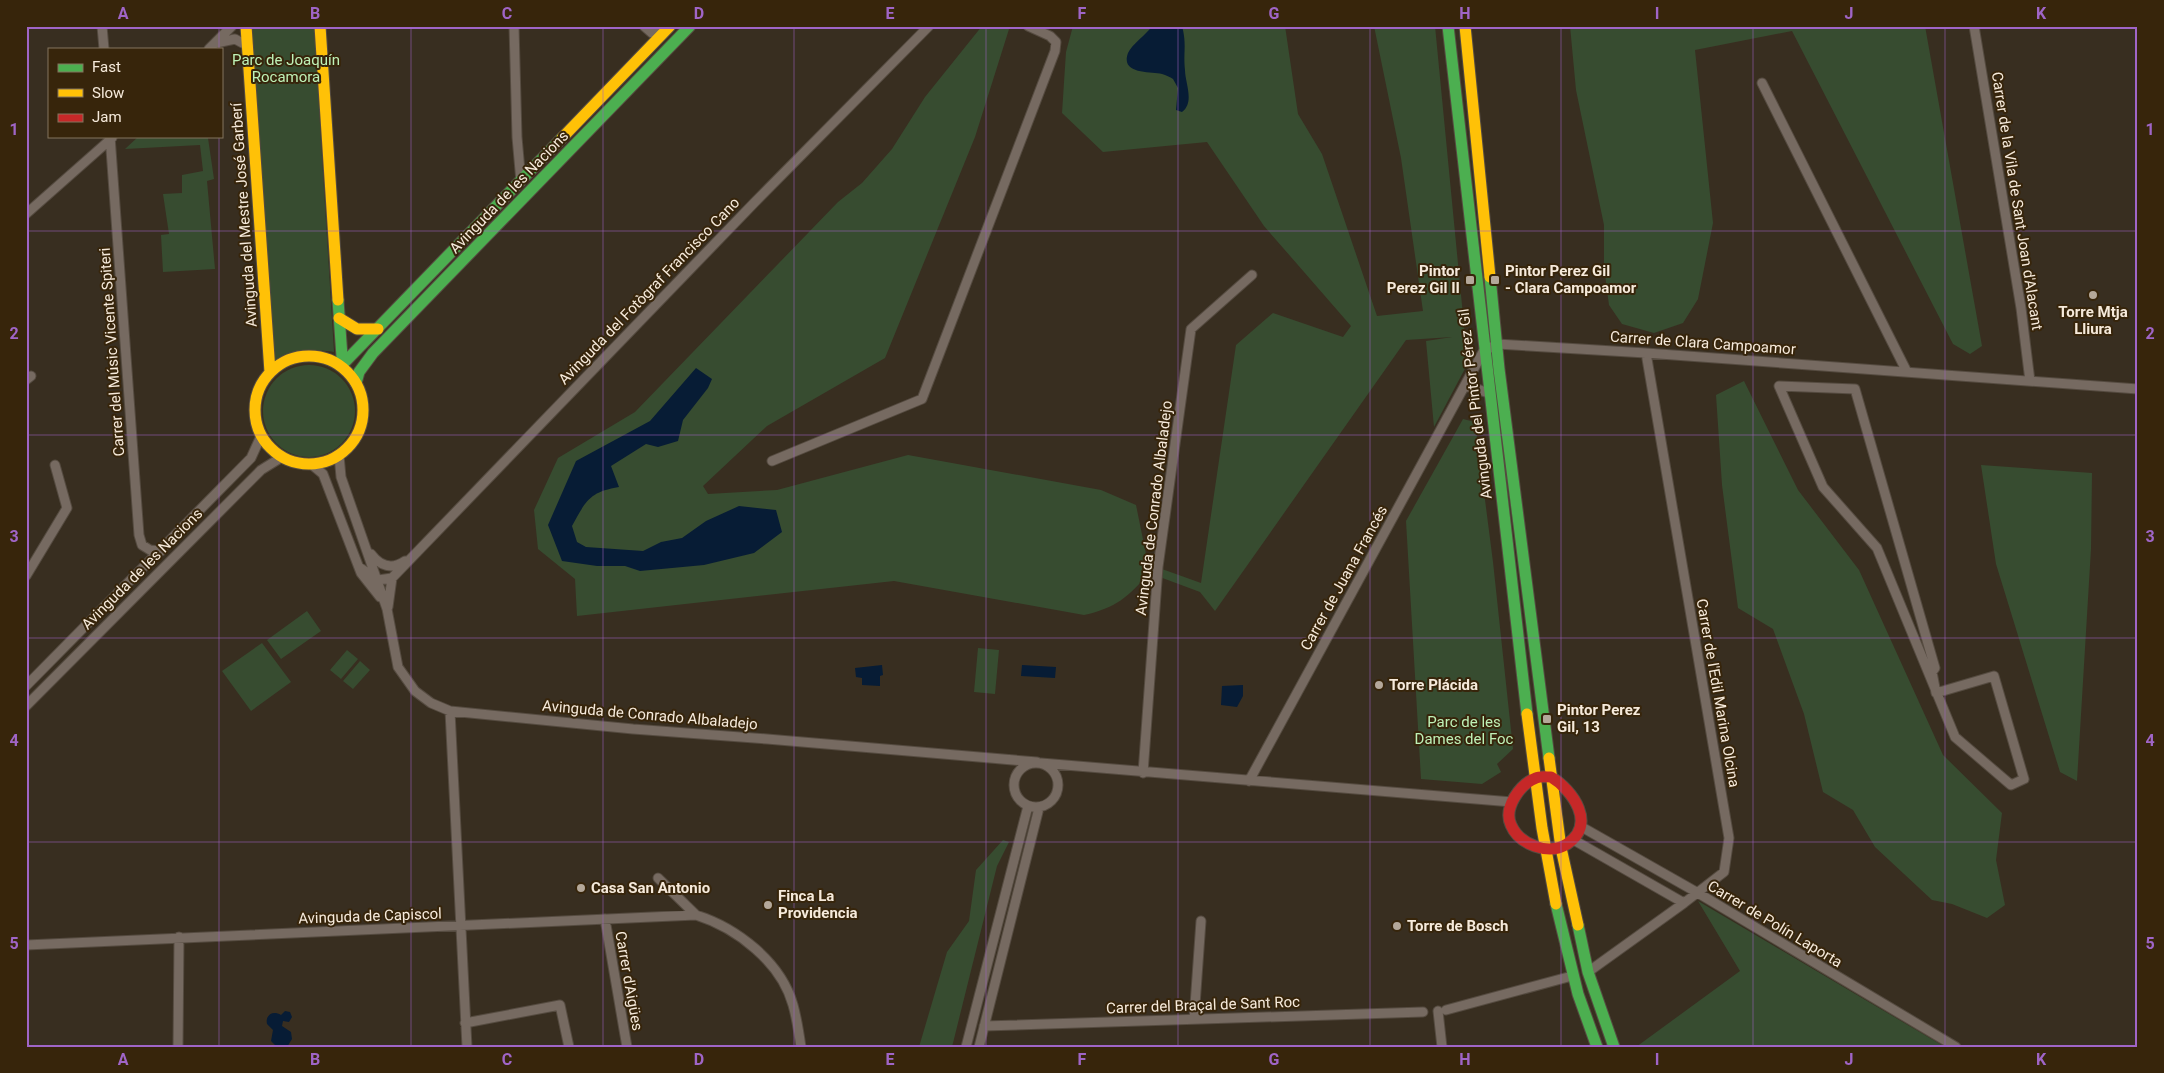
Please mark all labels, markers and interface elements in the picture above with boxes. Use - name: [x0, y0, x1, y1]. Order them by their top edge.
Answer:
- text: A: [118, 4, 129, 23]
- text: B: [310, 4, 320, 23]
- text: C: [502, 4, 512, 23]
- text: D: [694, 4, 704, 23]
- text: E: [886, 4, 895, 23]
- text: F: [1078, 4, 1087, 23]
- text: G: [1269, 4, 1280, 23]
- text: H: [1459, 4, 1471, 23]
- text: I: [1655, 4, 1659, 23]
- text: J: [1845, 4, 1853, 23]
- text: K: [2036, 4, 2047, 23]
- legend: [48, 48, 222, 138]
- park label: Parc de Joaquín Rocamora: [232, 51, 340, 86]
- text: Fast: [92, 58, 121, 76]
- street label: Carrer de la Vila de Sant Joan d'Alacant: [1988, 71, 2046, 331]
- text: Slow: [92, 84, 124, 102]
- street label: Avinguda del Mestre José Garberí: [227, 101, 261, 328]
- text: Jam: [92, 108, 122, 126]
- text: 1: [9, 120, 19, 139]
- text: 1: [2145, 120, 2155, 139]
- street label: Avinguda de les Nacions: [446, 127, 572, 257]
- street label: Avinguda del Fotògraf Francisco Cano: [555, 194, 743, 388]
- street label: Carrer del Músic Vicente Spiteri: [96, 247, 128, 457]
- place label: Pintor Perez Gil II: [1387, 262, 1461, 297]
- place label: Pintor Perez Gil - Clara Campoamor: [1505, 262, 1637, 297]
- marker: Pintor Perez Gil II: [1464, 274, 1476, 286]
- marker: Pintor Perez Gil - Clara Campoamor: [1489, 274, 1501, 286]
- marker: Torre Mtja Lliura: [2087, 289, 2099, 301]
- place label: Torre Mtja Lliura: [2058, 303, 2128, 338]
- street label: Avinguda del Pintor Pérez Gil: [1454, 308, 1496, 500]
- text: 2: [9, 324, 19, 343]
- text: 2: [2145, 324, 2155, 343]
- street label: Carrer de Clara Campoamor: [1610, 328, 1796, 358]
- street label: Avinguda de Conrado Albaladejo: [1132, 399, 1176, 617]
- street label: Carrer de Juana Francés: [1297, 503, 1391, 653]
- street label: Avinguda de les Nacions: [78, 505, 206, 633]
- text: 3: [9, 527, 19, 546]
- text: 3: [2145, 527, 2155, 546]
- street label: Carrer de l'Edil Marina Olcina: [1693, 597, 1743, 789]
- place label: Torre Plácida: [1389, 676, 1478, 694]
- marker: Torre Plácida: [1373, 679, 1385, 691]
- street label: Avinguda de Conrado Albaladejo: [541, 697, 759, 733]
- place label: Pintor Perez Gil, 13: [1557, 701, 1641, 736]
- park label: Parc de les Dames del Foc: [1415, 713, 1514, 748]
- marker: Pintor Perez Gil, 13: [1541, 713, 1553, 725]
- text: 4: [9, 731, 19, 750]
- text: 4: [2145, 731, 2155, 750]
- street label: Carrer de Polín Laporta: [1704, 877, 1846, 971]
- place label: Casa San Antonio: [591, 879, 710, 897]
- marker: Casa San Antonio: [575, 882, 587, 894]
- place label: Finca La Providencia: [778, 887, 858, 922]
- marker: Finca La Providencia: [762, 899, 774, 911]
- street label: Avinguda de Capiscol: [298, 905, 442, 927]
- place label: Torre de Bosch: [1407, 917, 1508, 935]
- marker: Torre de Bosch: [1391, 920, 1403, 932]
- street label: Carrer d'Aigües: [611, 930, 647, 1032]
- text: 5: [9, 934, 19, 953]
- text: 5: [2145, 934, 2155, 953]
- street label: Carrer del Braçal de Sant Roc: [1106, 993, 1300, 1017]
- text: A: [118, 1050, 129, 1069]
- text: B: [310, 1050, 320, 1069]
- text: C: [502, 1050, 512, 1069]
- text: D: [694, 1050, 704, 1069]
- text: E: [886, 1050, 895, 1069]
- text: F: [1078, 1050, 1087, 1069]
- text: G: [1269, 1050, 1280, 1069]
- text: H: [1459, 1050, 1471, 1069]
- text: I: [1655, 1050, 1659, 1069]
- text: J: [1845, 1050, 1853, 1069]
- text: K: [2036, 1050, 2047, 1069]

